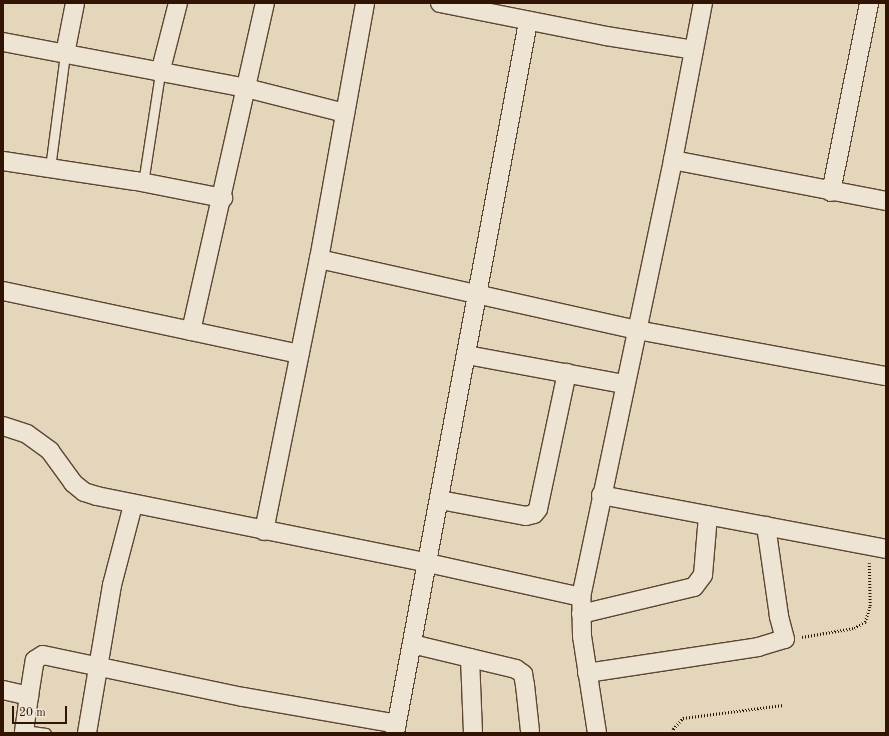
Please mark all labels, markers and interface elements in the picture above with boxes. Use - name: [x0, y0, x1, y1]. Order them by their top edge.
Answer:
- scale bar: [14, 698, 69, 724]
- text: 20 m: [19, 707, 46, 719]

